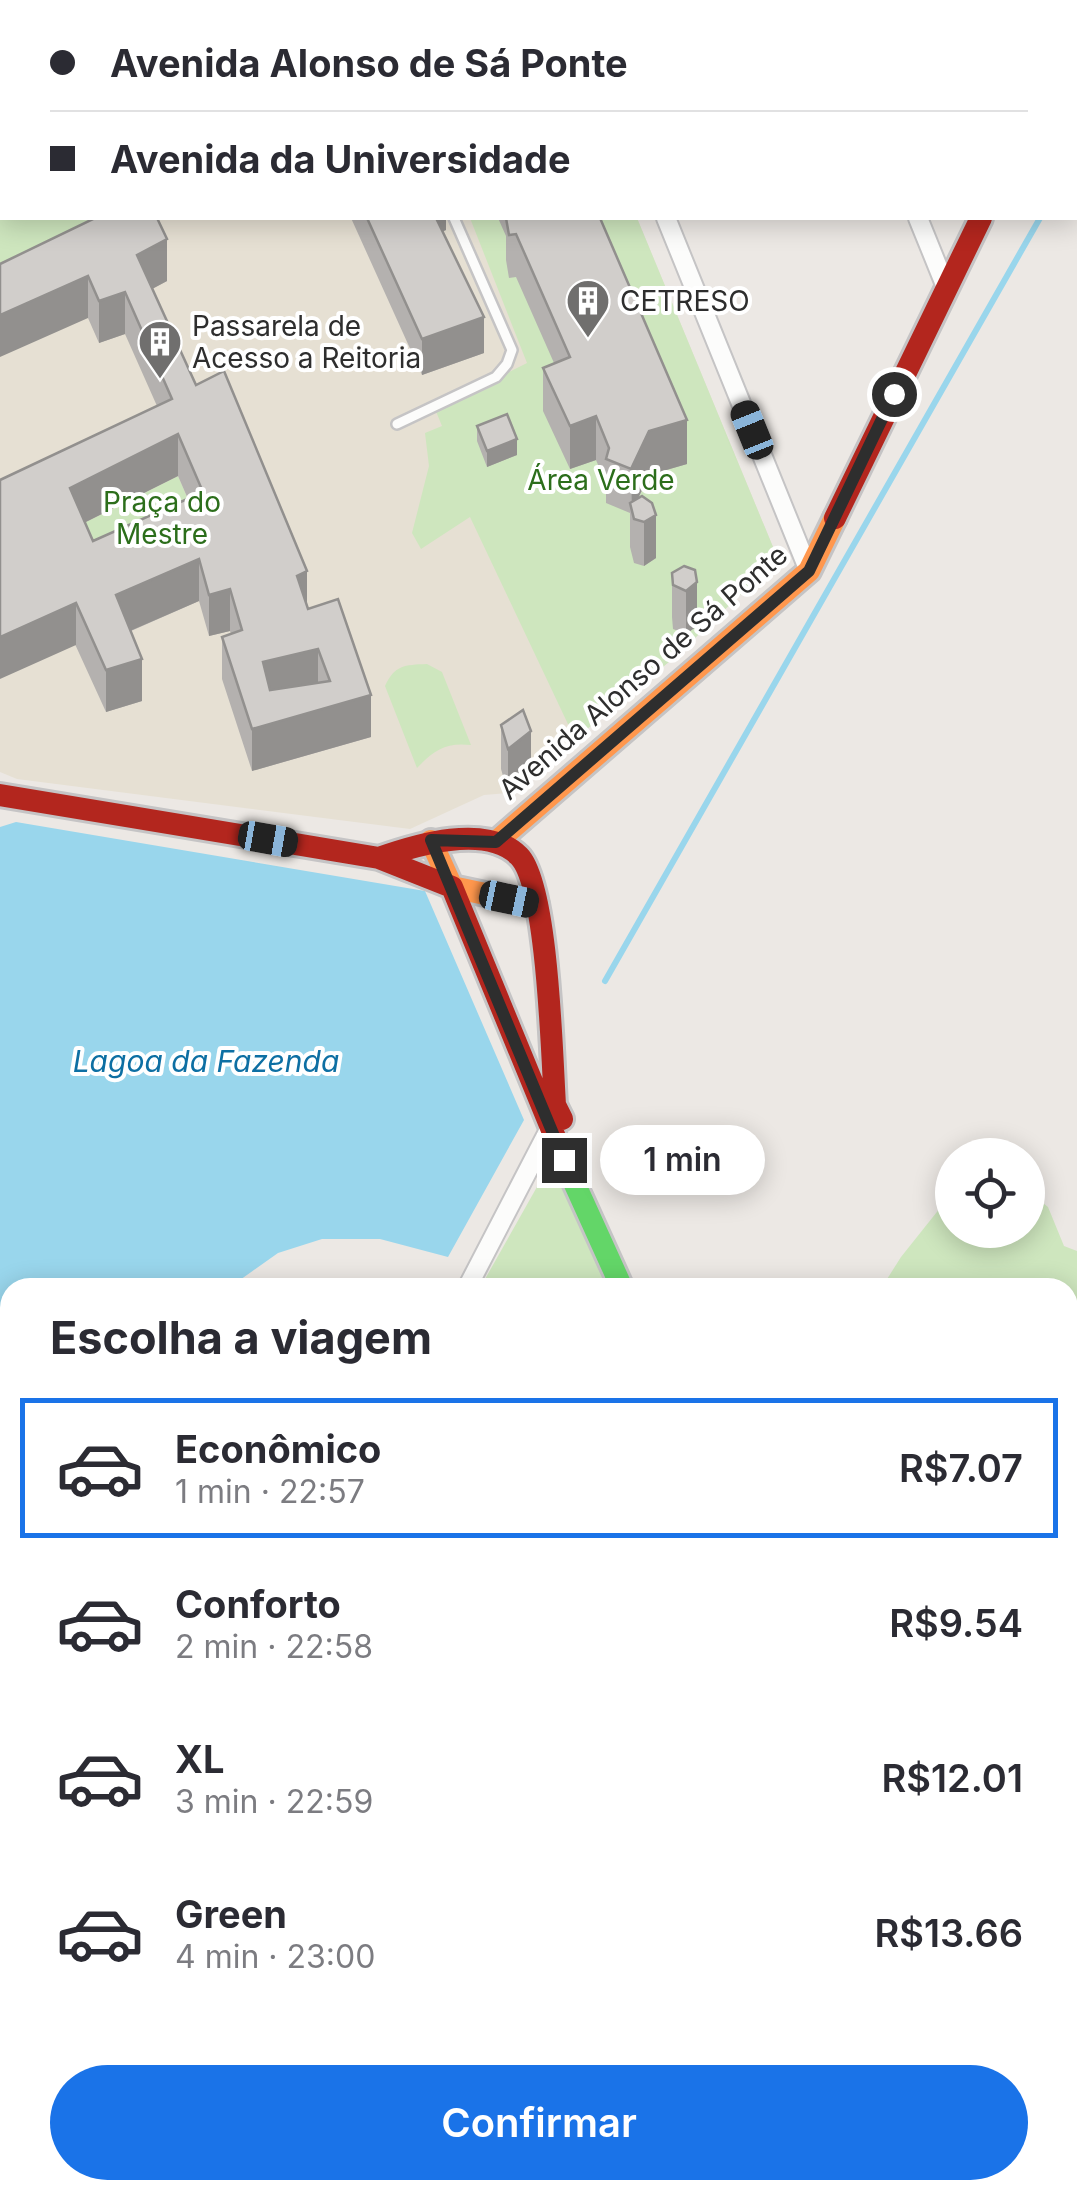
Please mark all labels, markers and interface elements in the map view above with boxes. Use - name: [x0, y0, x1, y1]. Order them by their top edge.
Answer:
- text: Avenida Alonso de Sá Ponte: [110, 40, 628, 86]
- text: Avenida da Universidade: [110, 136, 571, 182]
- building icon: CETRESO: [565, 278, 611, 339]
- place label: CETRESO: [620, 284, 750, 318]
- place label: Passarela de Acesso a Reitoria: [192, 309, 421, 375]
- building icon: Passarela de Acesso a Reitoria: [137, 319, 183, 380]
- route start: [872, 372, 917, 417]
- car: [727, 397, 777, 463]
- park label: Área Verde: [527, 462, 675, 497]
- park label: Praça do Mestre: [103, 485, 221, 551]
- street label: Avenida Alonso de Sá Ponte: [492, 537, 794, 807]
- car: [236, 819, 300, 859]
- car: [477, 878, 541, 920]
- water label: Lagoa da Fazenda: [73, 1043, 339, 1079]
- callout: 1 min: [599, 1125, 764, 1195]
- route end: [542, 1138, 587, 1183]
- map controls: [935, 1138, 1045, 1248]
- button: locate: [935, 1138, 1045, 1248]
- text: 1 min: [643, 1140, 722, 1179]
- text: Escolha a viagem: [50, 1310, 432, 1365]
- icon: car: [55, 1423, 145, 1513]
- text: Econômico: [175, 1426, 381, 1472]
- text: R$7.07: [899, 1445, 1023, 1491]
- text: 1 min · 22:57: [175, 1472, 365, 1511]
- icon: car: [55, 1578, 145, 1668]
- text: Conforto: [175, 1581, 341, 1627]
- text: R$9.54: [889, 1600, 1023, 1646]
- text: 2 min · 22:58: [175, 1627, 373, 1666]
- icon: car: [55, 1733, 145, 1823]
- text: XL: [175, 1736, 225, 1782]
- text: R$12.01: [882, 1755, 1023, 1801]
- text: 3 min · 22:59: [175, 1782, 373, 1821]
- icon: car: [55, 1888, 145, 1978]
- text: Green: [175, 1891, 287, 1937]
- text: R$13.66: [874, 1910, 1023, 1956]
- text: 4 min · 23:00: [175, 1937, 375, 1976]
- button: Confirmar: [50, 2065, 1028, 2180]

